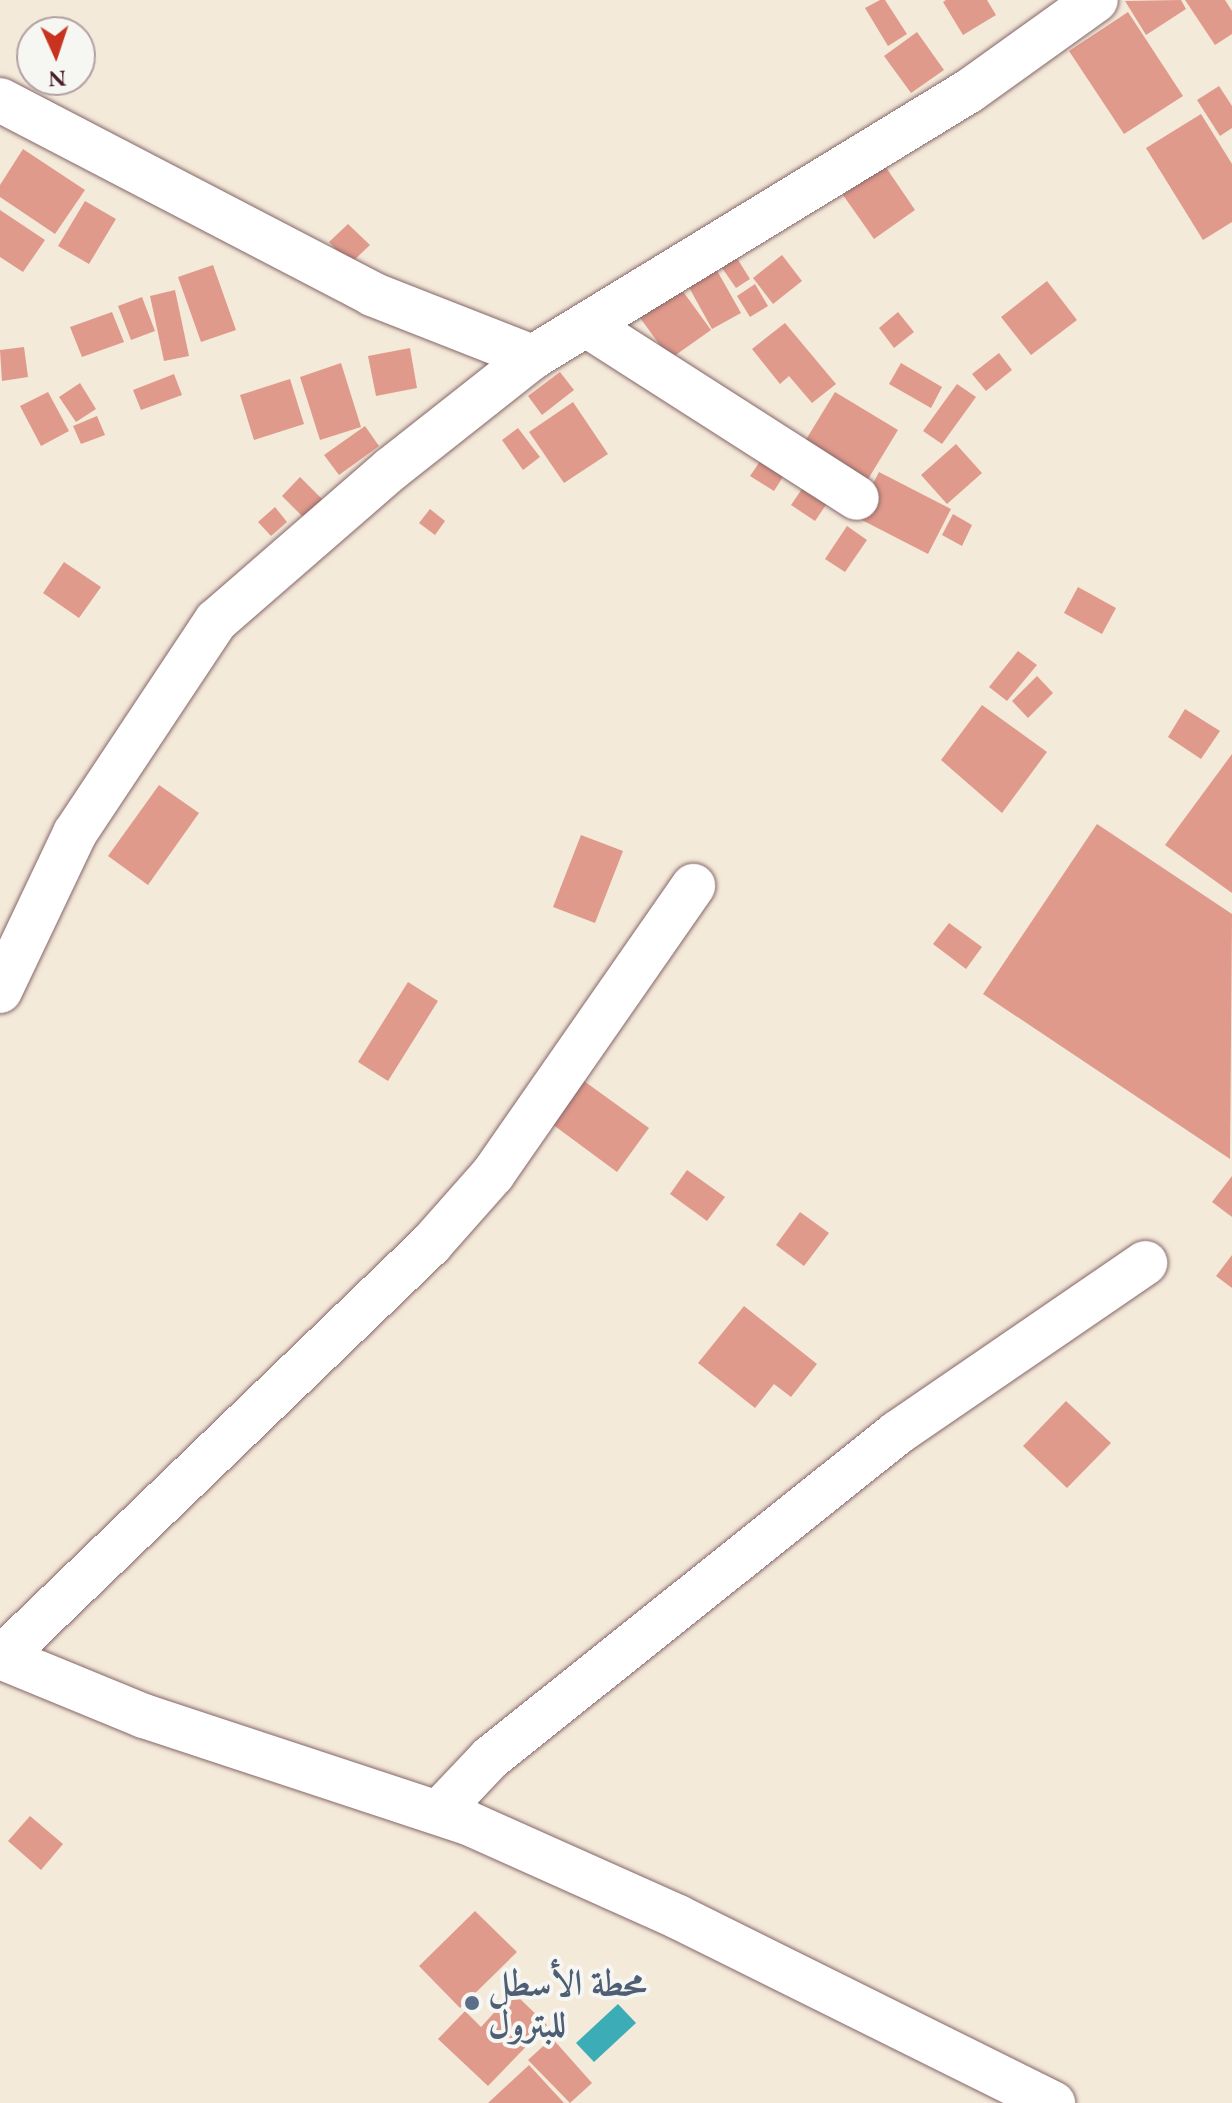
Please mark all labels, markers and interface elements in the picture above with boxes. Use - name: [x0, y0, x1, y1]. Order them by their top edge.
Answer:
- north arrow: [16, 16, 96, 96]
- text: N: [48, 64, 67, 93]
- place label: محطة الأسطل للبترول: [488, 1960, 646, 2045]
- marker: محطة الأسطل للبترول: [463, 1994, 481, 2012]

